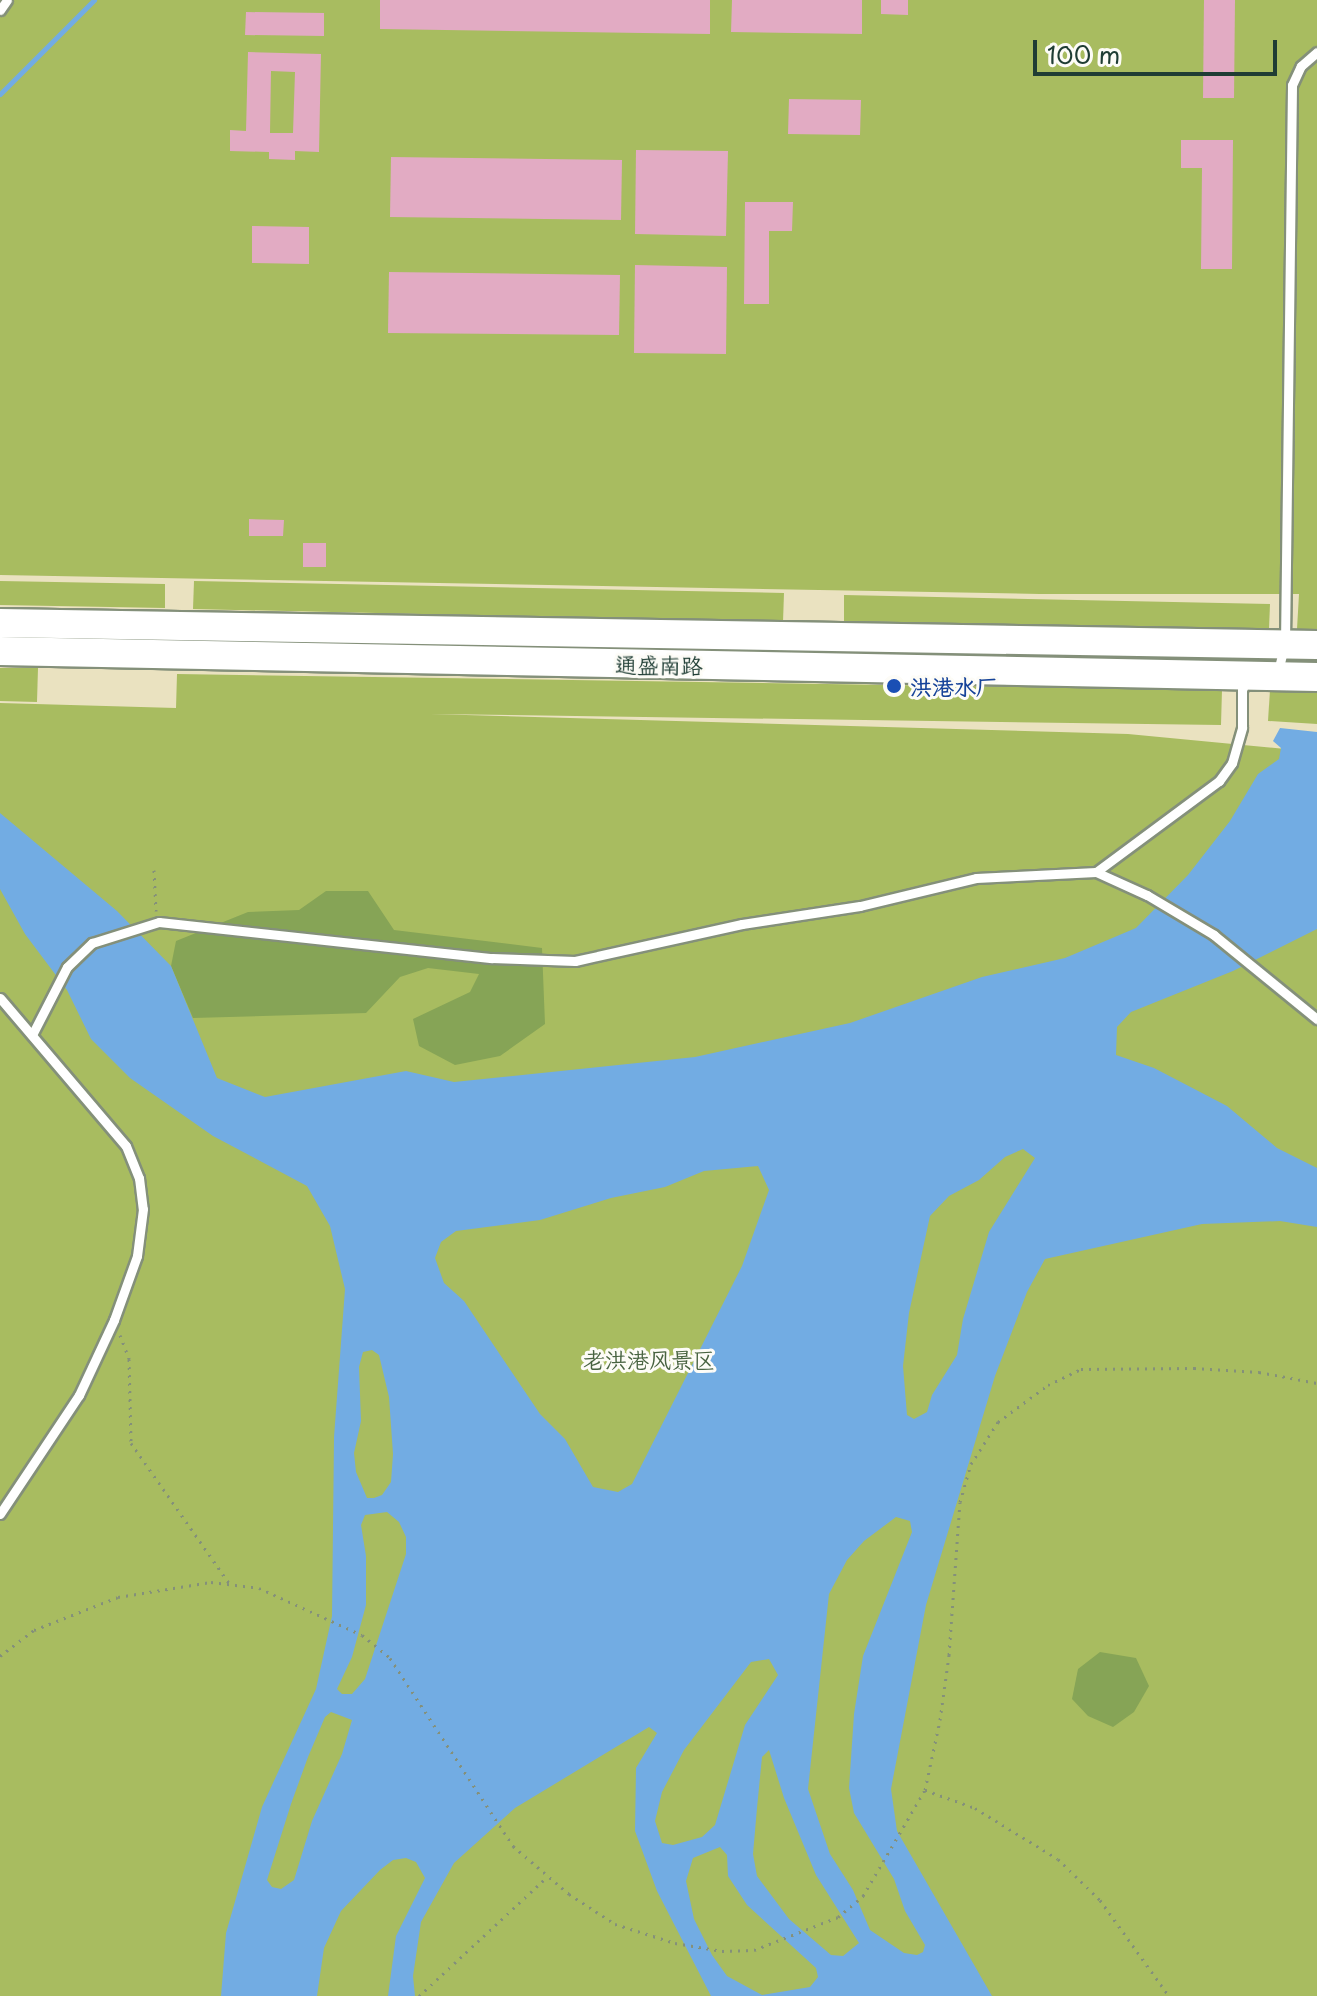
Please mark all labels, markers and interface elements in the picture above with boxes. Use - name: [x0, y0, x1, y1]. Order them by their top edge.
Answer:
- scale bar: [1037, 24, 1281, 74]
- text: 100 m: [1047, 36, 1120, 72]
- street label: 通盛南路: [615, 650, 703, 678]
- place label: 洪港水厂: [910, 673, 998, 699]
- marker: 洪港水厂: [885, 677, 903, 695]
- park label: 老洪港风景区: [583, 1346, 715, 1372]

